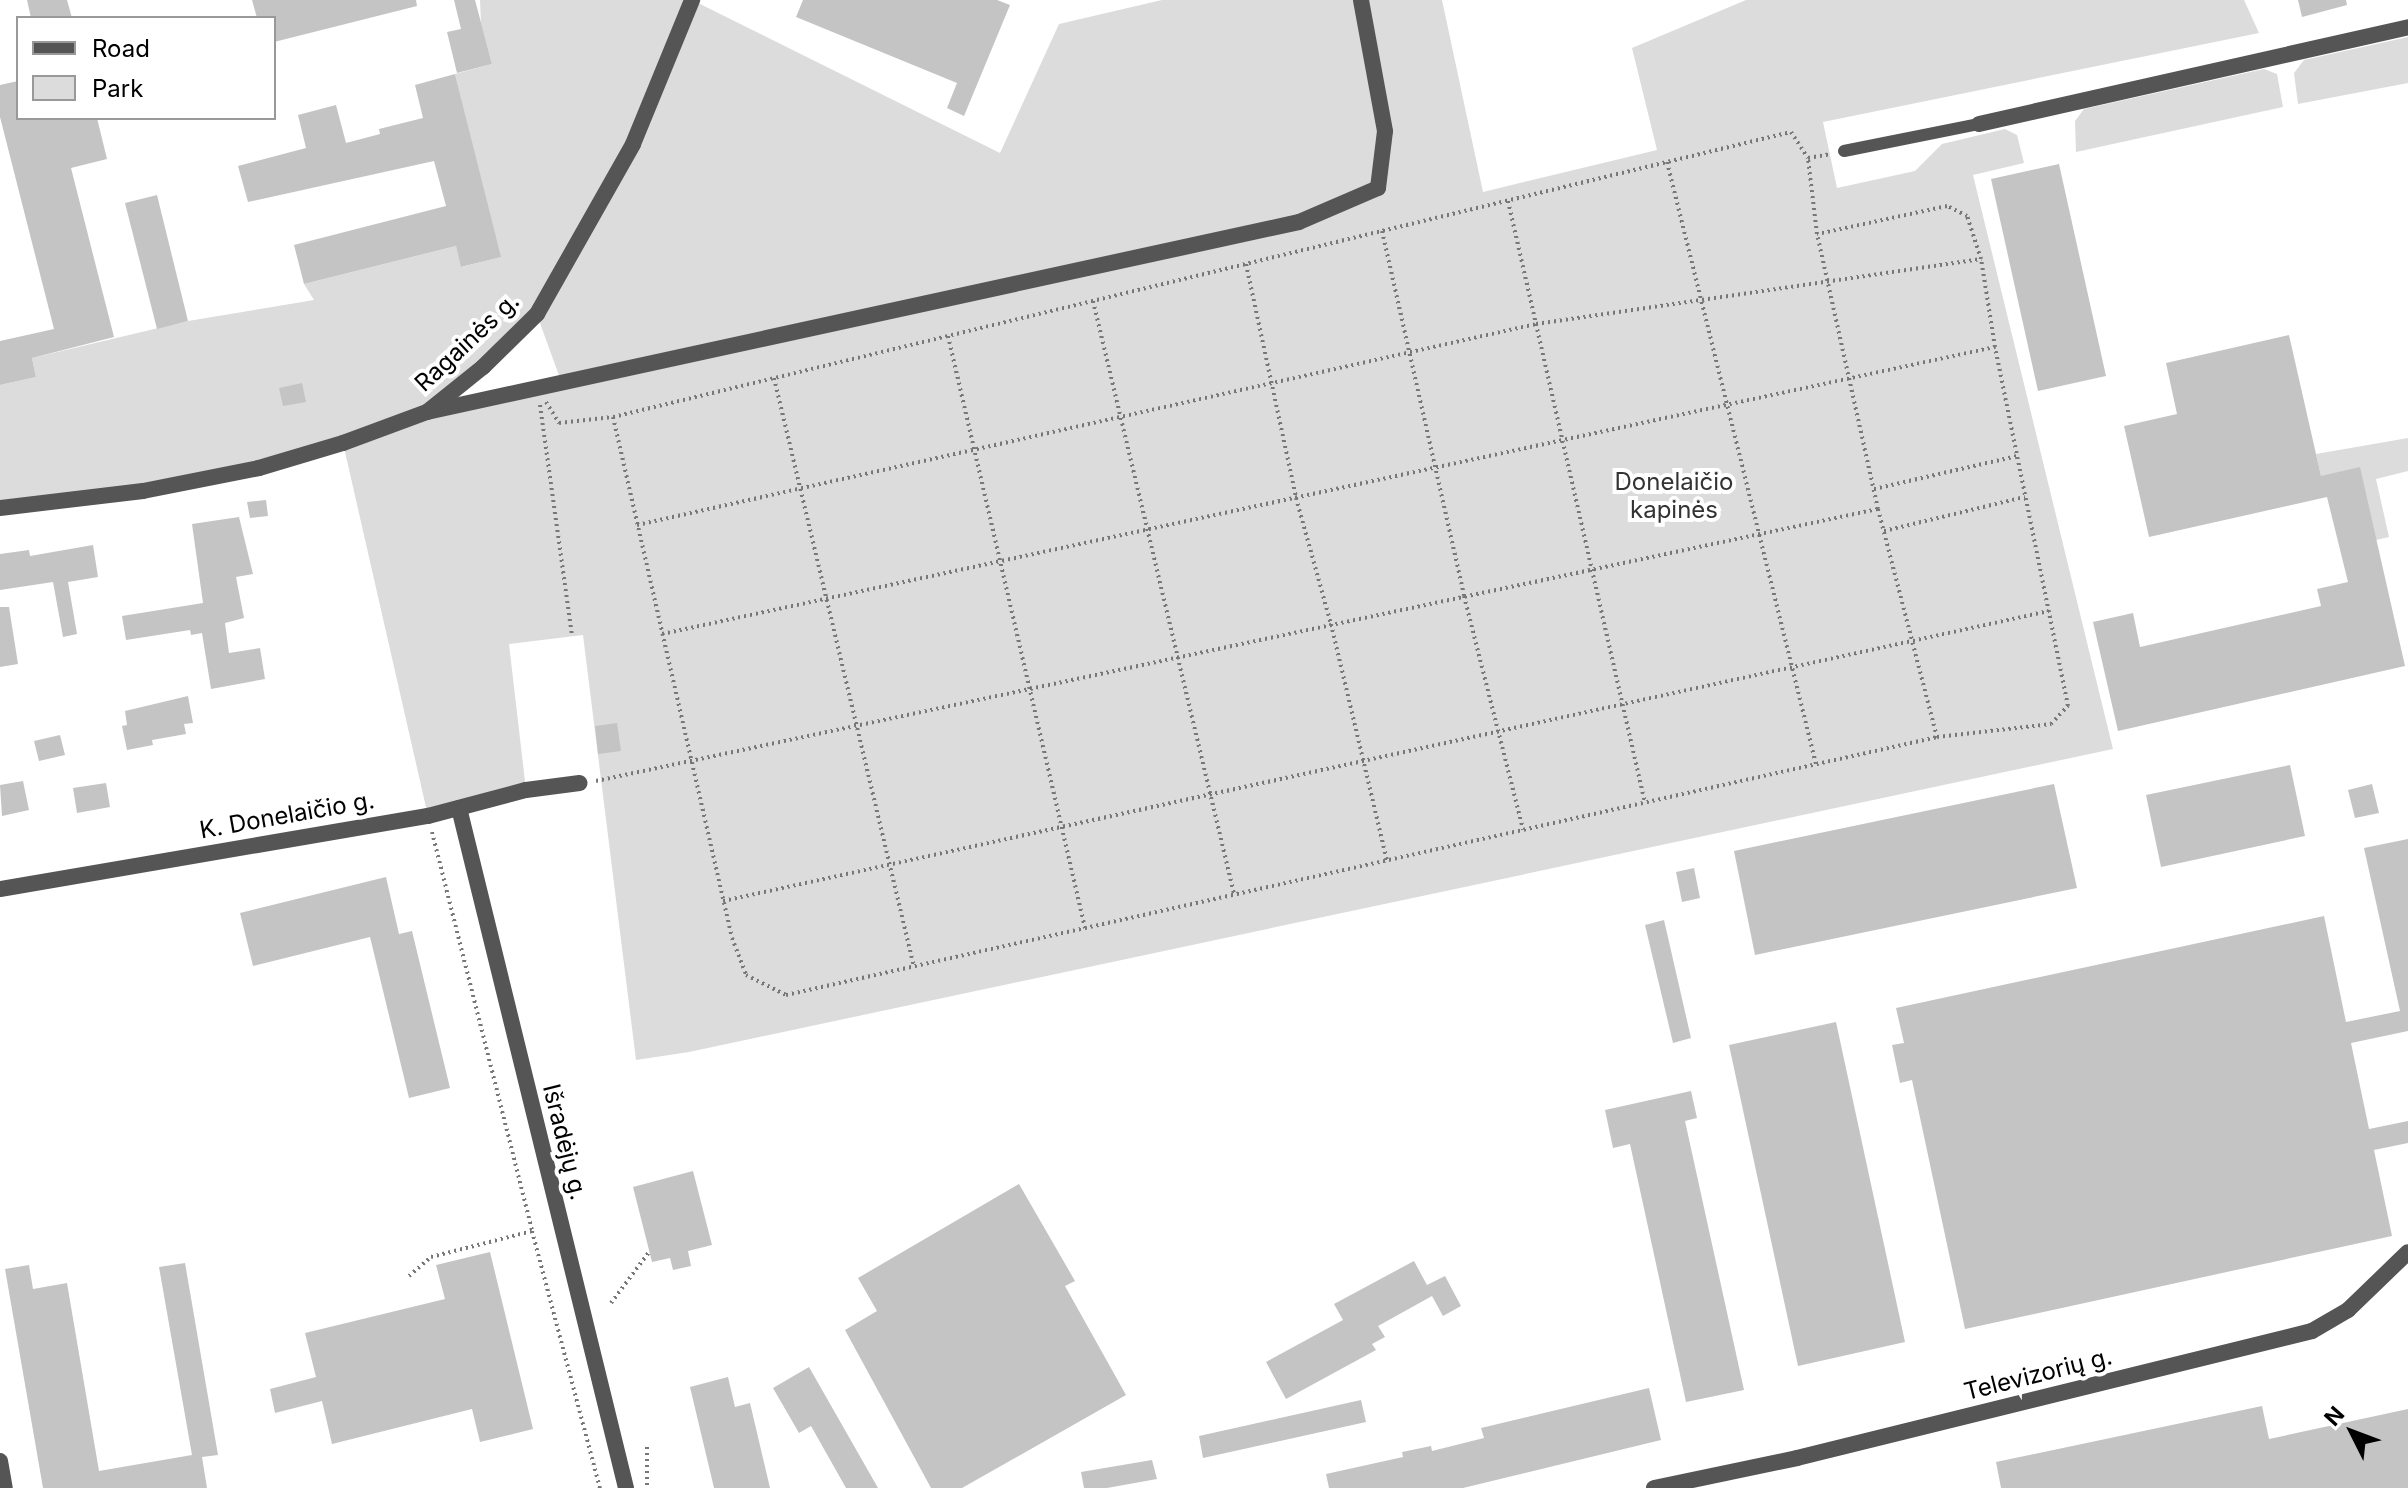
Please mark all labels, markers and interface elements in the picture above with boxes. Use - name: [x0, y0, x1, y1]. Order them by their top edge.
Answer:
- legend: [16, 16, 276, 120]
- text: Road: [92, 34, 150, 63]
- text: Park: [92, 74, 143, 103]
- street label: Ragainės g.: [409, 286, 525, 398]
- park label: Donelaičio kapinės: [1615, 468, 1733, 524]
- street label: K. Donelaičio g.: [197, 785, 377, 845]
- street label: Išradėjų g.: [537, 1081, 593, 1203]
- street label: Televizorių g.: [1961, 1342, 2115, 1406]
- north arrow: [2312, 1392, 2392, 1472]
- text: N: [2319, 1401, 2349, 1431]

